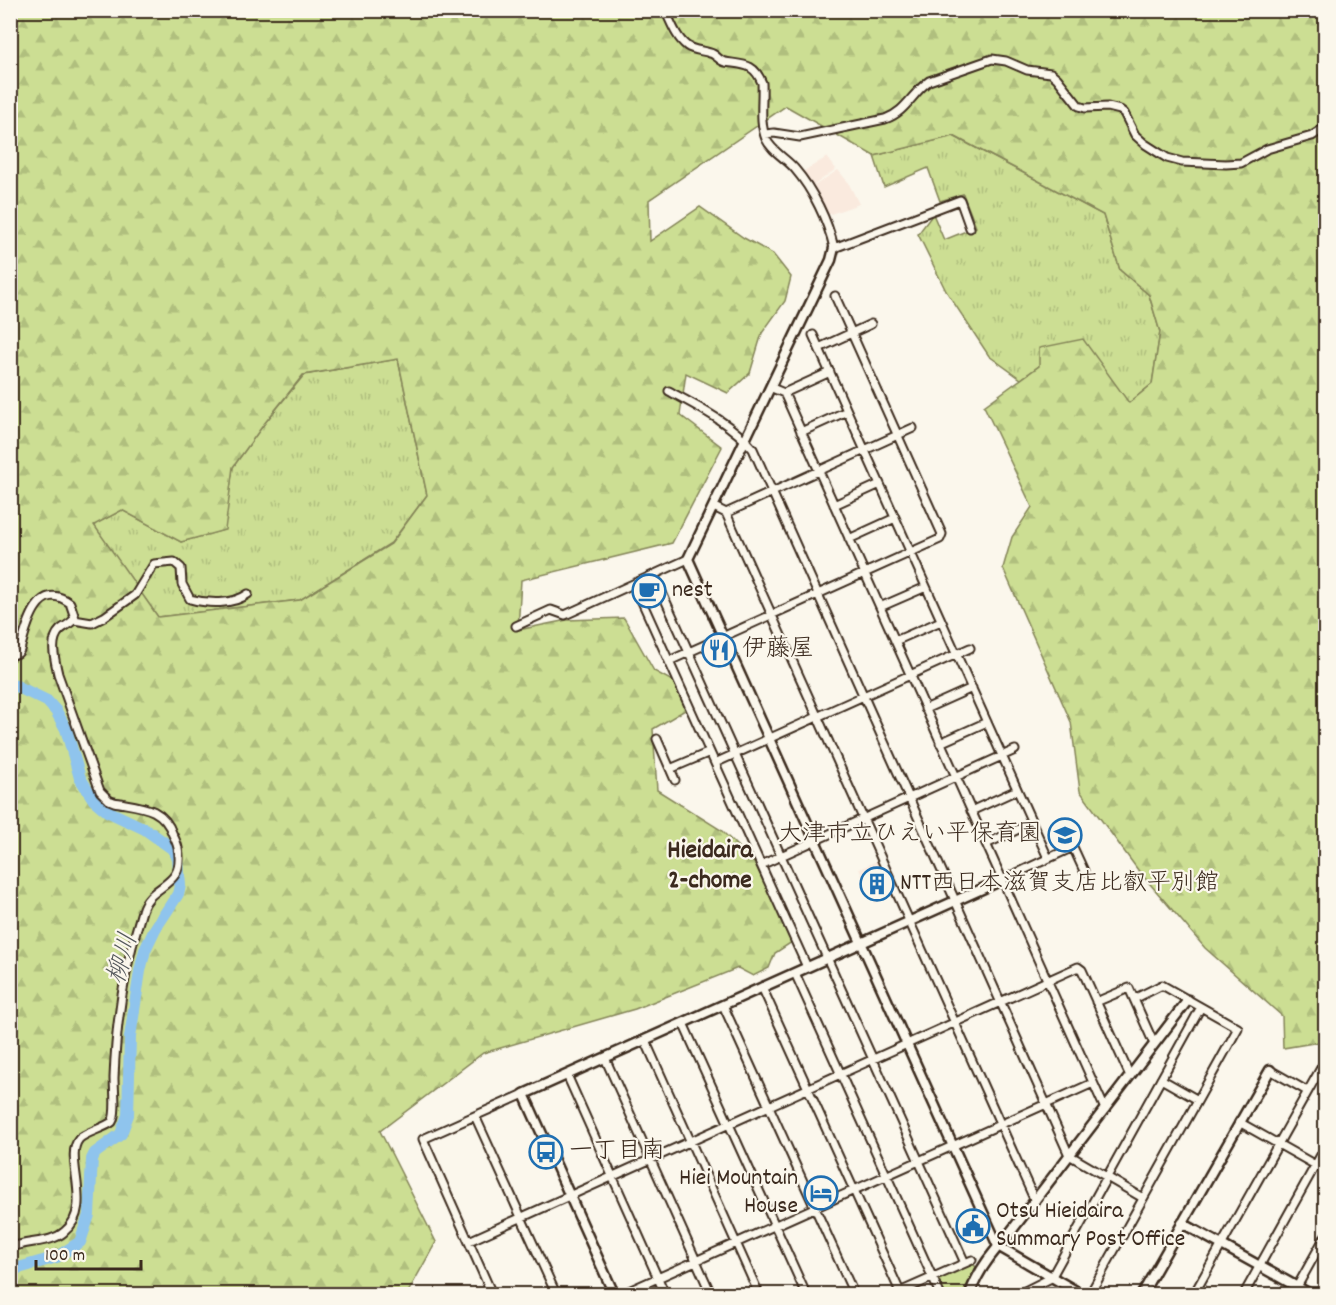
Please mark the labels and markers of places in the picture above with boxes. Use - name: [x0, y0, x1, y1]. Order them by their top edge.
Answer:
- cafe icon: nest: [631, 573, 667, 609]
- place label: nest: [672, 574, 713, 608]
- restaurant icon: 伊藤屋: [701, 632, 737, 668]
- place label: 伊藤屋: [742, 633, 814, 667]
- school or university icon: 大津市立ひえい平保育園: [1047, 817, 1083, 853]
- place label: 大津市立ひえい平保育園: [778, 818, 1042, 852]
- building icon: NTT西日本滋賀支店比叡平別館: [859, 866, 895, 902]
- place label: NTT西日本滋賀支店比叡平別館: [900, 867, 1219, 901]
- bus stop icon: 一丁目南: [528, 1134, 564, 1170]
- place label: 一丁目南: [569, 1135, 665, 1169]
- place label: Hiei Mountain House: [679, 1162, 798, 1224]
- hotel icon: Hiei Mountain House: [803, 1175, 839, 1211]
- place label: Otsu Hieidaira Summary Post Office: [996, 1195, 1185, 1257]
- public building icon: Otsu Hieidaira Summary Post Office: [955, 1208, 991, 1244]

